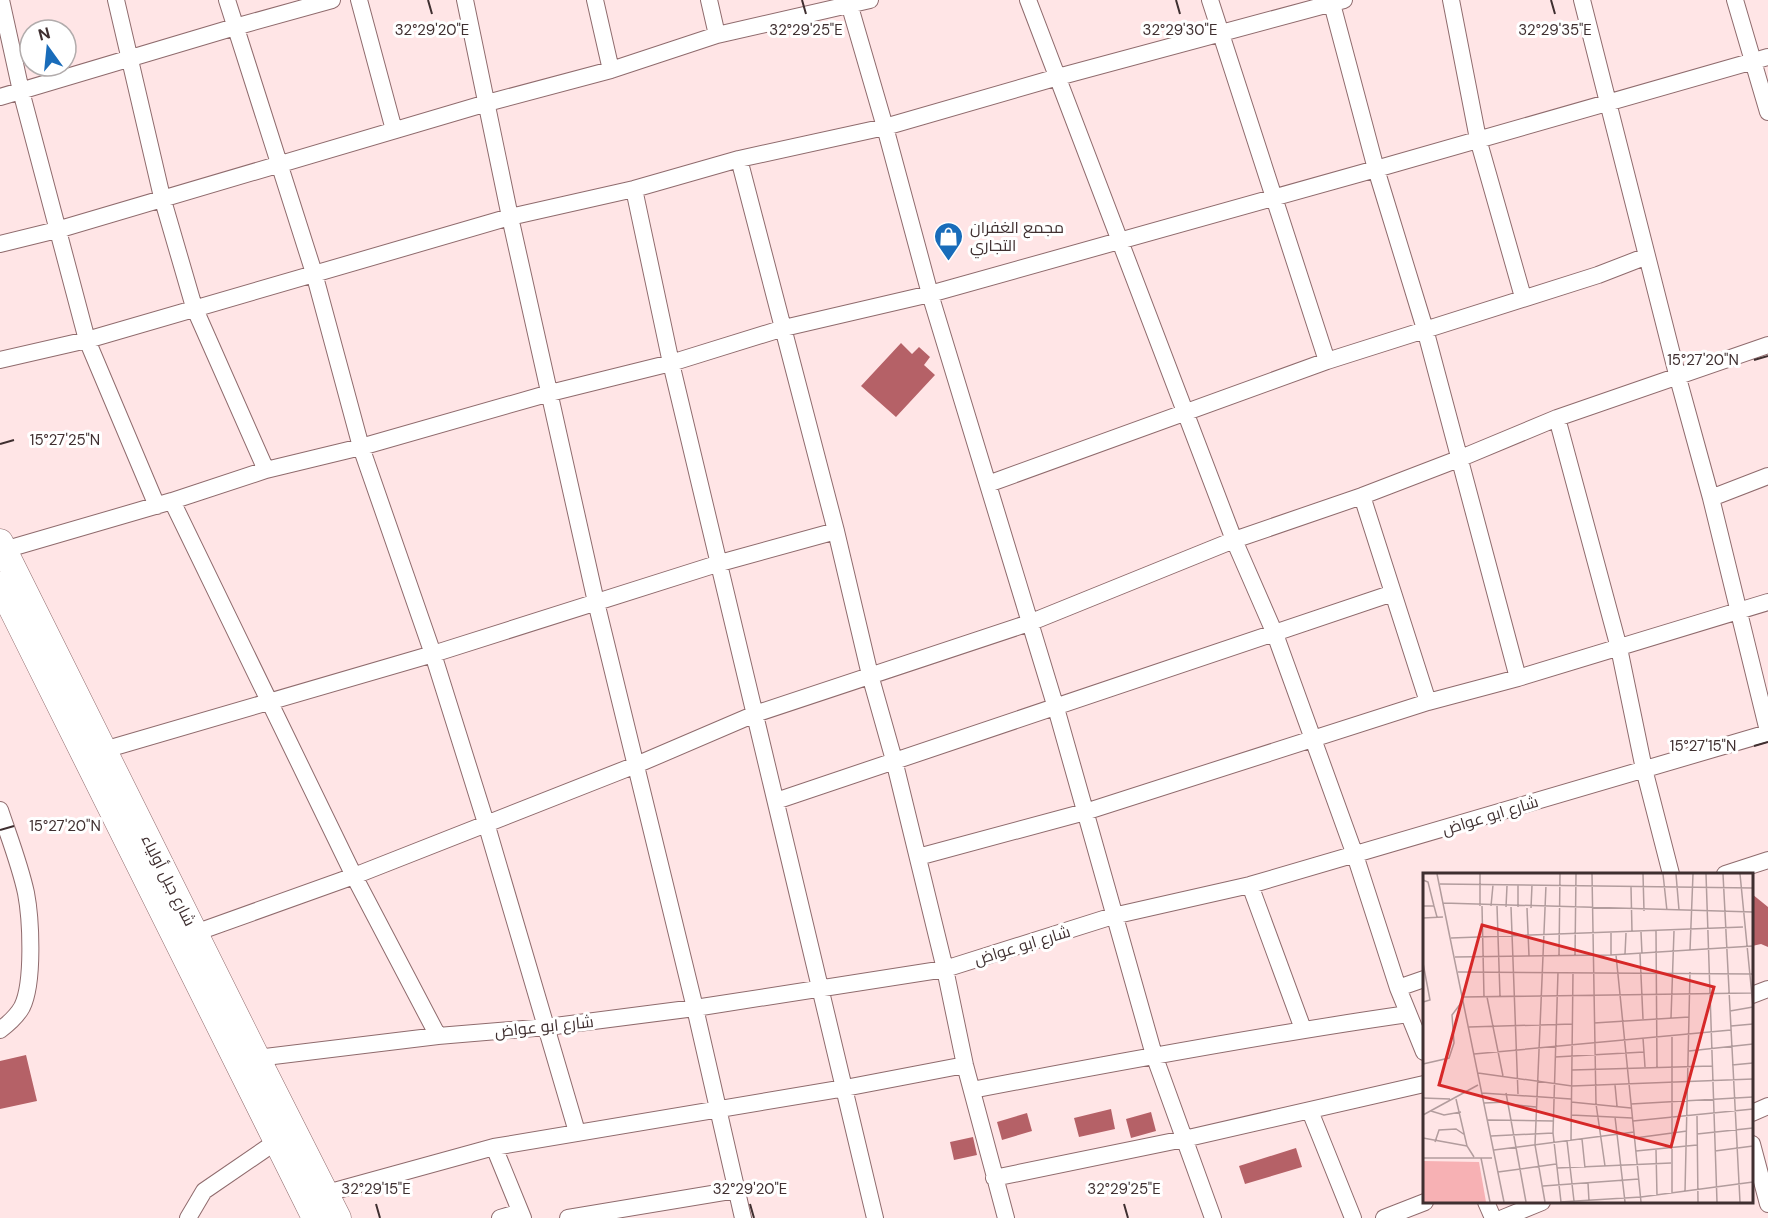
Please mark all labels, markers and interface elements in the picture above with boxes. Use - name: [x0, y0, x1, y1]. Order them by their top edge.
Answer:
- north arrow: [18, 18, 78, 78]
- text: 32°29'20"E: [395, 20, 469, 40]
- text: 32°29'25"E: [769, 20, 843, 40]
- text: 32°29'30"E: [1143, 20, 1217, 40]
- text: 32°29'35"E: [1518, 20, 1592, 40]
- text: N: [36, 22, 53, 46]
- place label: مجمع الغفران التجاري: [970, 217, 1064, 259]
- shop icon: مجمع الغفران التجاري: [933, 220, 965, 262]
- text: 15°27'20"N: [1667, 350, 1739, 370]
- text: 15°27'25"N: [30, 430, 100, 450]
- text: 15°27'15"N: [1670, 736, 1736, 756]
- street label: شارع ابو عواض: [1440, 791, 1541, 841]
- text: 15°27'20"N: [29, 816, 101, 836]
- street label: شارع جبل أولياء: [136, 831, 201, 930]
- inset map: [1423, 873, 1753, 1203]
- street label: شارع ابو عواض: [972, 921, 1073, 971]
- street label: شارع ابو عواض: [494, 1011, 595, 1043]
- text: 32°29'15"E: [341, 1179, 411, 1199]
- text: 32°29'20"E: [713, 1179, 787, 1199]
- text: 32°29'25"E: [1087, 1179, 1161, 1199]

